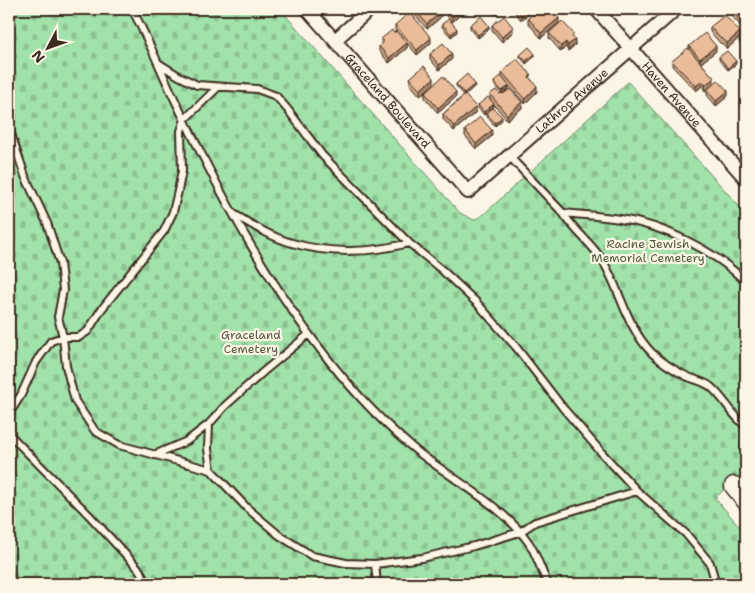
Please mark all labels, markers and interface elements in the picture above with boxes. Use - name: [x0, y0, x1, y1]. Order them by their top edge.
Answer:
- north arrow: [22, 22, 72, 72]
- text: N: [28, 46, 49, 67]
- street label: Graceland Boulevard: [341, 50, 434, 152]
- street label: Haven Avenue: [638, 58, 705, 131]
- street label: Lathrop Avenue: [532, 64, 612, 137]
- park label: Racine Jewish Memorial Cemetery: [591, 236, 705, 266]
- park label: Graceland Cemetery: [221, 327, 281, 357]

